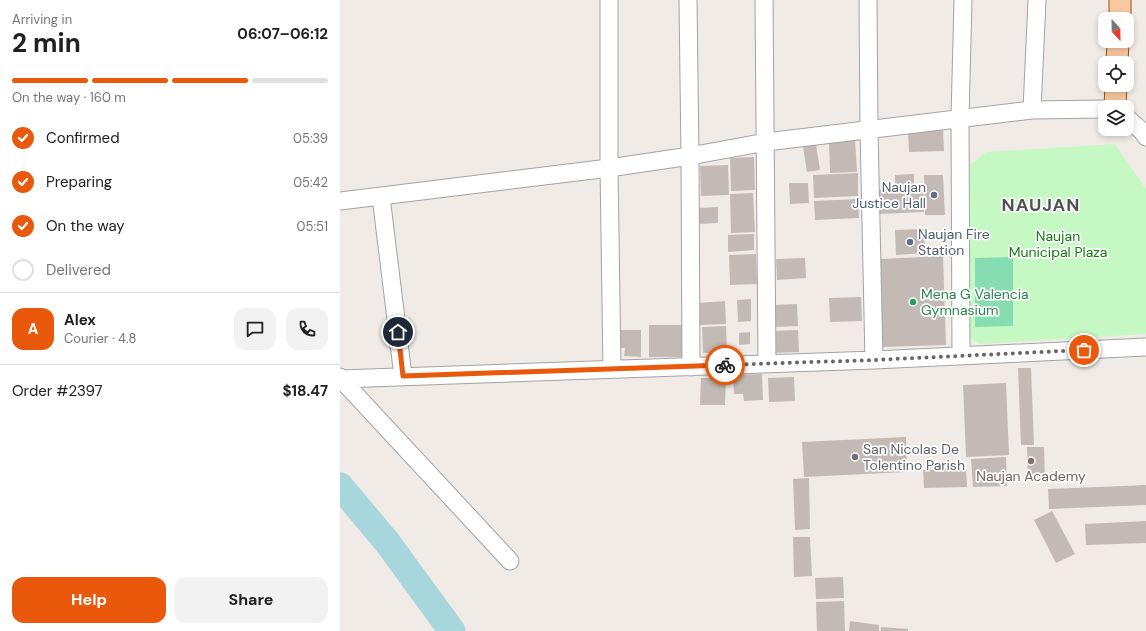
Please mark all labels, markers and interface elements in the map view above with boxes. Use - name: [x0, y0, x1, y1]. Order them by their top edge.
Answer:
- text: Arriving in: [12, 11, 72, 28]
- north arrow: [1098, 12, 1134, 48]
- map controls: [1098, 12, 1134, 136]
- text: 06:07–06:12: [237, 24, 328, 44]
- text: 2 min: [12, 26, 81, 60]
- button: locate: [1098, 56, 1134, 92]
- text: On the way · 160 m: [12, 89, 126, 106]
- button: layers: [1098, 100, 1134, 136]
- icon: check: [12, 127, 34, 149]
- text: Confirmed: [46, 128, 120, 148]
- text: 05:39: [293, 130, 328, 147]
- icon: check: [12, 171, 34, 193]
- text: Preparing: [46, 172, 112, 192]
- text: 05:42: [293, 174, 328, 191]
- place label: Naujan Justice Hall: [852, 178, 926, 212]
- marker: Naujan Justice Hall: [929, 190, 939, 200]
- district label: NAUJAN: [1002, 193, 1080, 217]
- icon: check: [12, 215, 34, 237]
- text: On the way: [46, 216, 125, 236]
- text: 05:51: [297, 218, 328, 235]
- place label: Naujan Fire Station: [918, 225, 990, 259]
- park label: Naujan Municipal Plaza: [1009, 227, 1107, 261]
- marker: Naujan Fire Station: [905, 237, 915, 247]
- text: Delivered: [46, 260, 111, 280]
- place label: Mena G Valencia Gymnasium: [921, 285, 1029, 319]
- marker: Mena G Valencia Gymnasium: [908, 297, 918, 307]
- button: chat: [234, 308, 276, 350]
- button: phone: [286, 308, 328, 350]
- text: Alex: [64, 310, 96, 330]
- pin: [381, 315, 415, 349]
- text: A: [28, 319, 38, 339]
- icon: home: [387, 321, 409, 343]
- text: Courier · 4.8: [64, 330, 136, 347]
- pin: [1067, 333, 1101, 367]
- icon: bag: [1073, 339, 1095, 361]
- courier: [705, 345, 745, 385]
- icon: bike: [714, 354, 736, 376]
- text: Order #2397: [12, 381, 103, 401]
- text: $18.47: [282, 381, 328, 401]
- place label: San Nicolas De Tolentino Parish: [863, 440, 965, 474]
- marker: San Nicolas De Tolentino Parish: [850, 452, 860, 462]
- marker: Naujan Academy: [1026, 456, 1036, 466]
- place label: Naujan Academy: [976, 467, 1086, 485]
- button: Help: [12, 577, 166, 623]
- button: Share: [174, 577, 328, 623]

